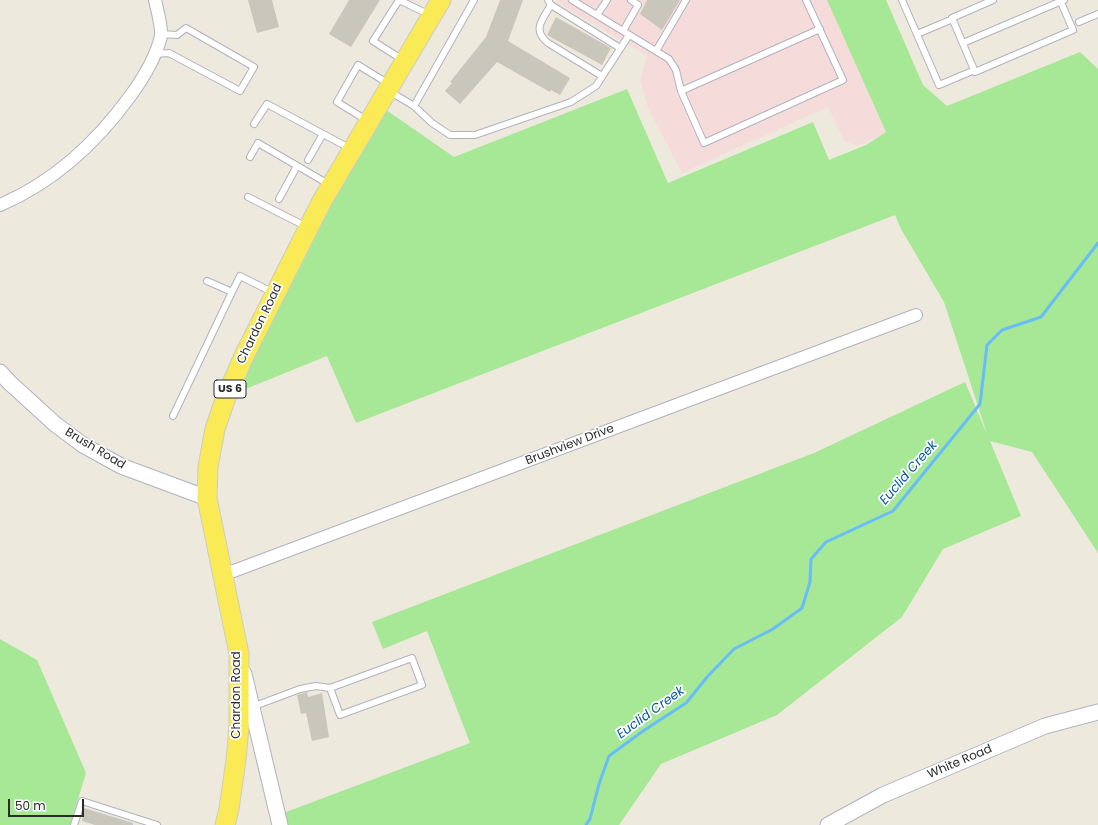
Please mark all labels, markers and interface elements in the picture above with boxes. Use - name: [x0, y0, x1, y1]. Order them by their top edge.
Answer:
- street label: Chardon Road: [234, 282, 286, 366]
- road number: US 6: [214, 380, 246, 398]
- street label: Brushview Drive: [524, 421, 616, 469]
- street label: Brush Road: [62, 425, 128, 473]
- water label: Euclid Creek: [877, 438, 941, 508]
- street label: Chardon Road: [230, 651, 244, 739]
- water label: Euclid Creek: [614, 683, 688, 743]
- street label: White Road: [926, 742, 994, 782]
- scale bar: [10, 791, 86, 817]
- text: 50 m: [15, 797, 46, 814]

